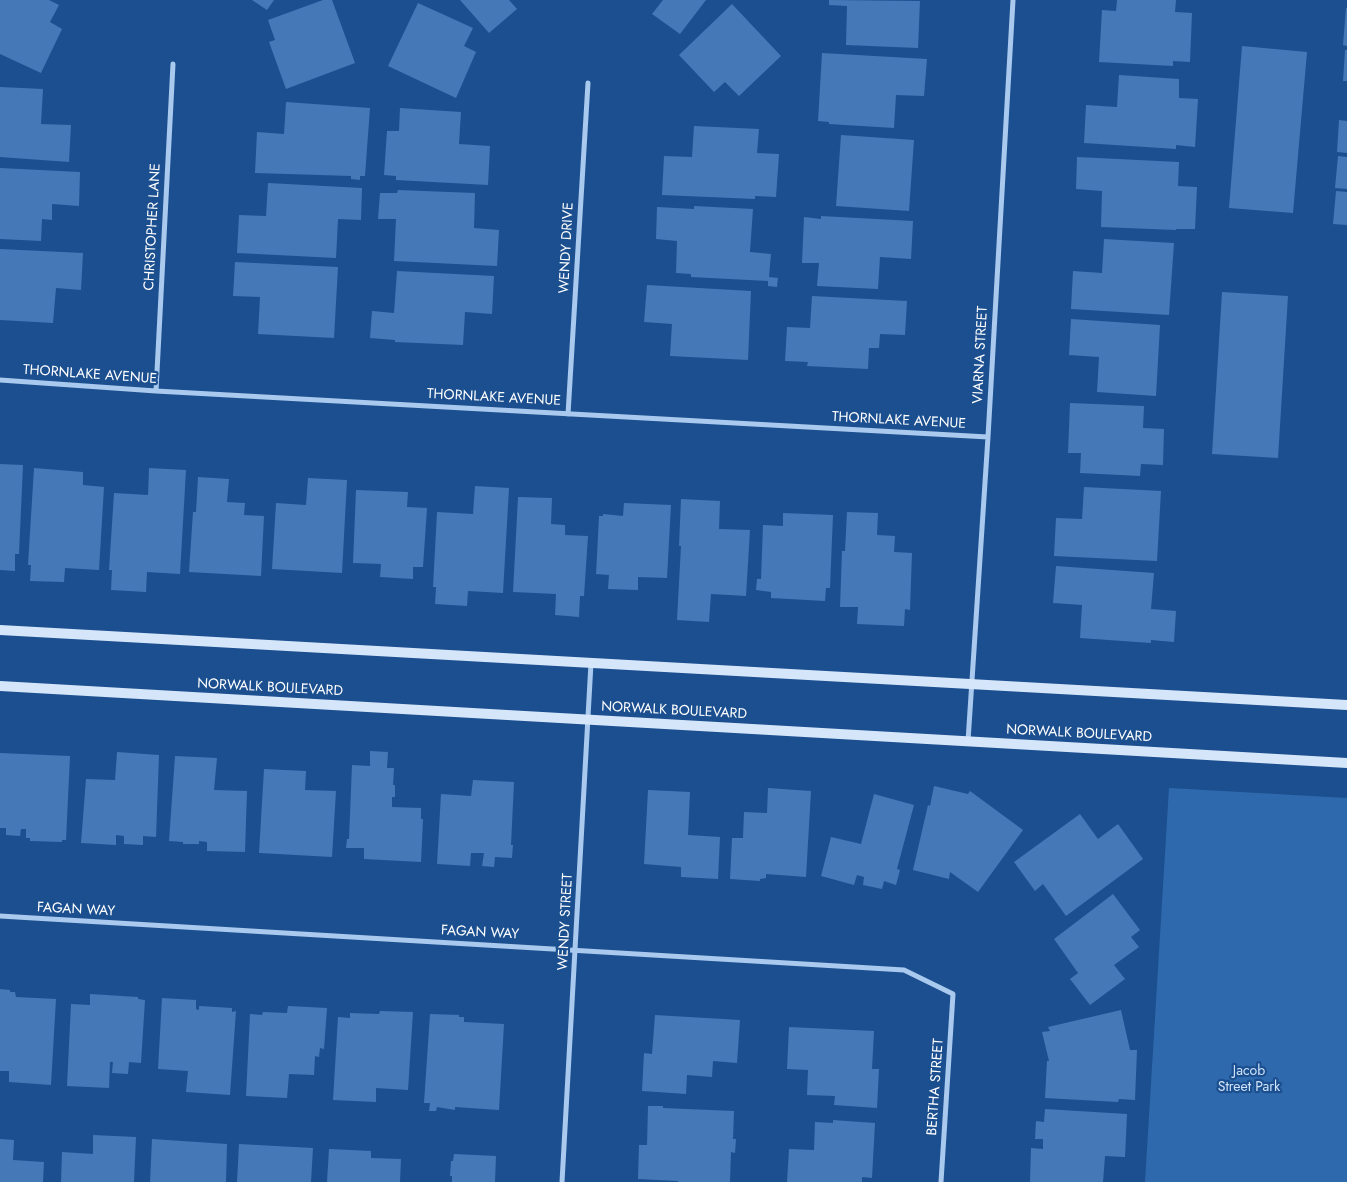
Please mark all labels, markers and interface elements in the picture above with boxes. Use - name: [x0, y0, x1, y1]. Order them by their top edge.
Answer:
- street label: CHRISTOPHER LANE: [141, 163, 165, 291]
- street label: WENDY DRIVE: [556, 202, 578, 294]
- street label: VIARNA STREET: [970, 306, 992, 404]
- street label: THORNLAKE AVENUE: [23, 362, 157, 388]
- street label: THORNLAKE AVENUE: [427, 386, 561, 410]
- street label: THORNLAKE AVENUE: [832, 409, 966, 433]
- street label: NORWALK BOULEVARD: [197, 676, 343, 700]
- street label: NORWALK BOULEVARD: [601, 699, 747, 723]
- street label: NORWALK BOULEVARD: [1006, 722, 1152, 746]
- street label: WENDY STREET: [555, 873, 577, 971]
- street label: FAGAN WAY: [37, 900, 115, 920]
- street label: FAGAN WAY: [441, 923, 519, 943]
- street label: BERTHA STREET: [924, 1038, 948, 1136]
- park label: Jacob Street Park: [1218, 1064, 1280, 1096]

